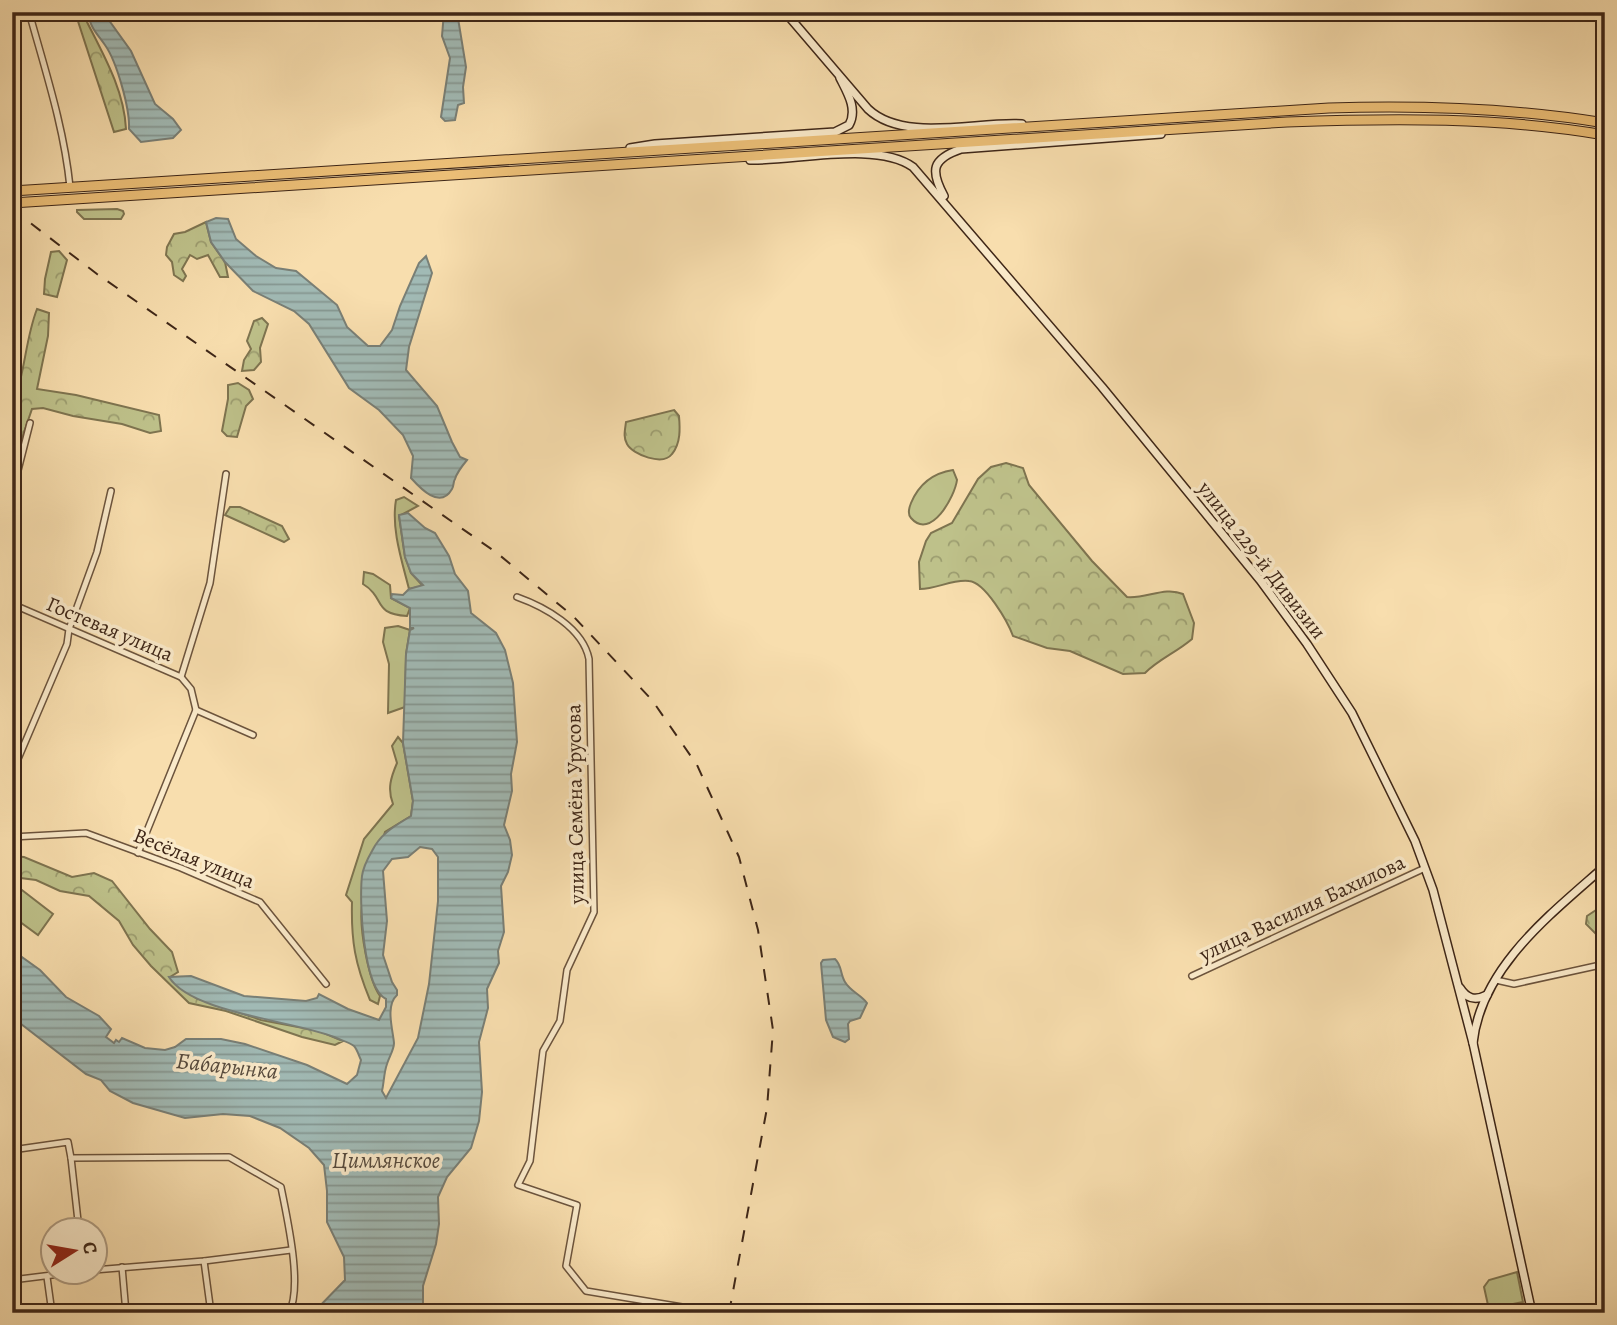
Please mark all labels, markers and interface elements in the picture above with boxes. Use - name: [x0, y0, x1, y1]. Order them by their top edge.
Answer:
- street label: улица 229-й Дивизии: [1191, 474, 1333, 645]
- street label: Гостевая улица: [42, 590, 178, 668]
- street label: улица Семёна Урусова: [559, 703, 591, 905]
- street label: Весёлая улица: [129, 821, 259, 895]
- street label: улица Василия Бахилова: [1194, 848, 1410, 968]
- water label: Бабарынка: [174, 1045, 280, 1087]
- water label: Цимлянское: [332, 1145, 440, 1176]
- north arrow: [38, 1216, 108, 1286]
- text: С: [76, 1240, 104, 1256]

